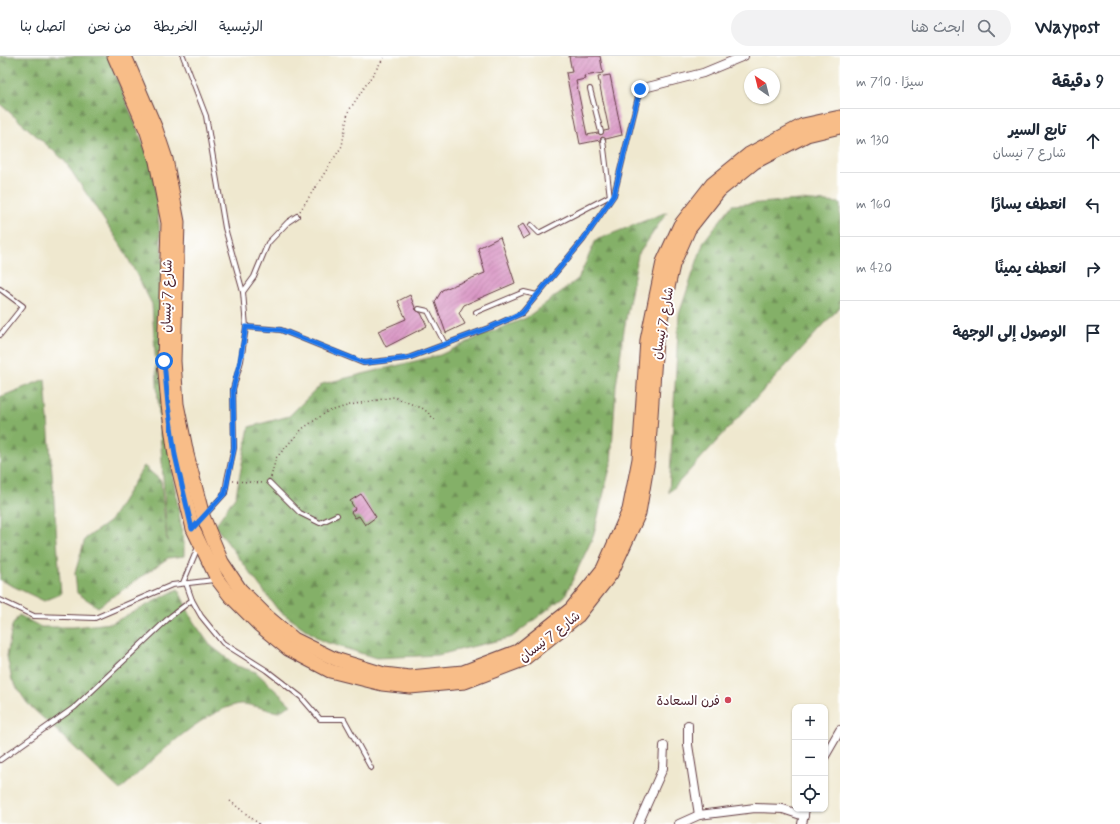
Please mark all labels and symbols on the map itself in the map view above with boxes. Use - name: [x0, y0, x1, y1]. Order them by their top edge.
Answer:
- north arrow: [744, 68, 780, 104]
- route end: [631, 80, 649, 98]
- street label: شارع 7 نيسان: [158, 259, 177, 333]
- street label: شارع 7 نيسان: [649, 286, 678, 361]
- route start: [155, 352, 173, 370]
- street label: شارع 7 نيسان: [516, 608, 584, 666]
- place label: فرن السعادة: [656, 693, 720, 710]
- marker: فرن السعادة: [723, 695, 733, 705]

